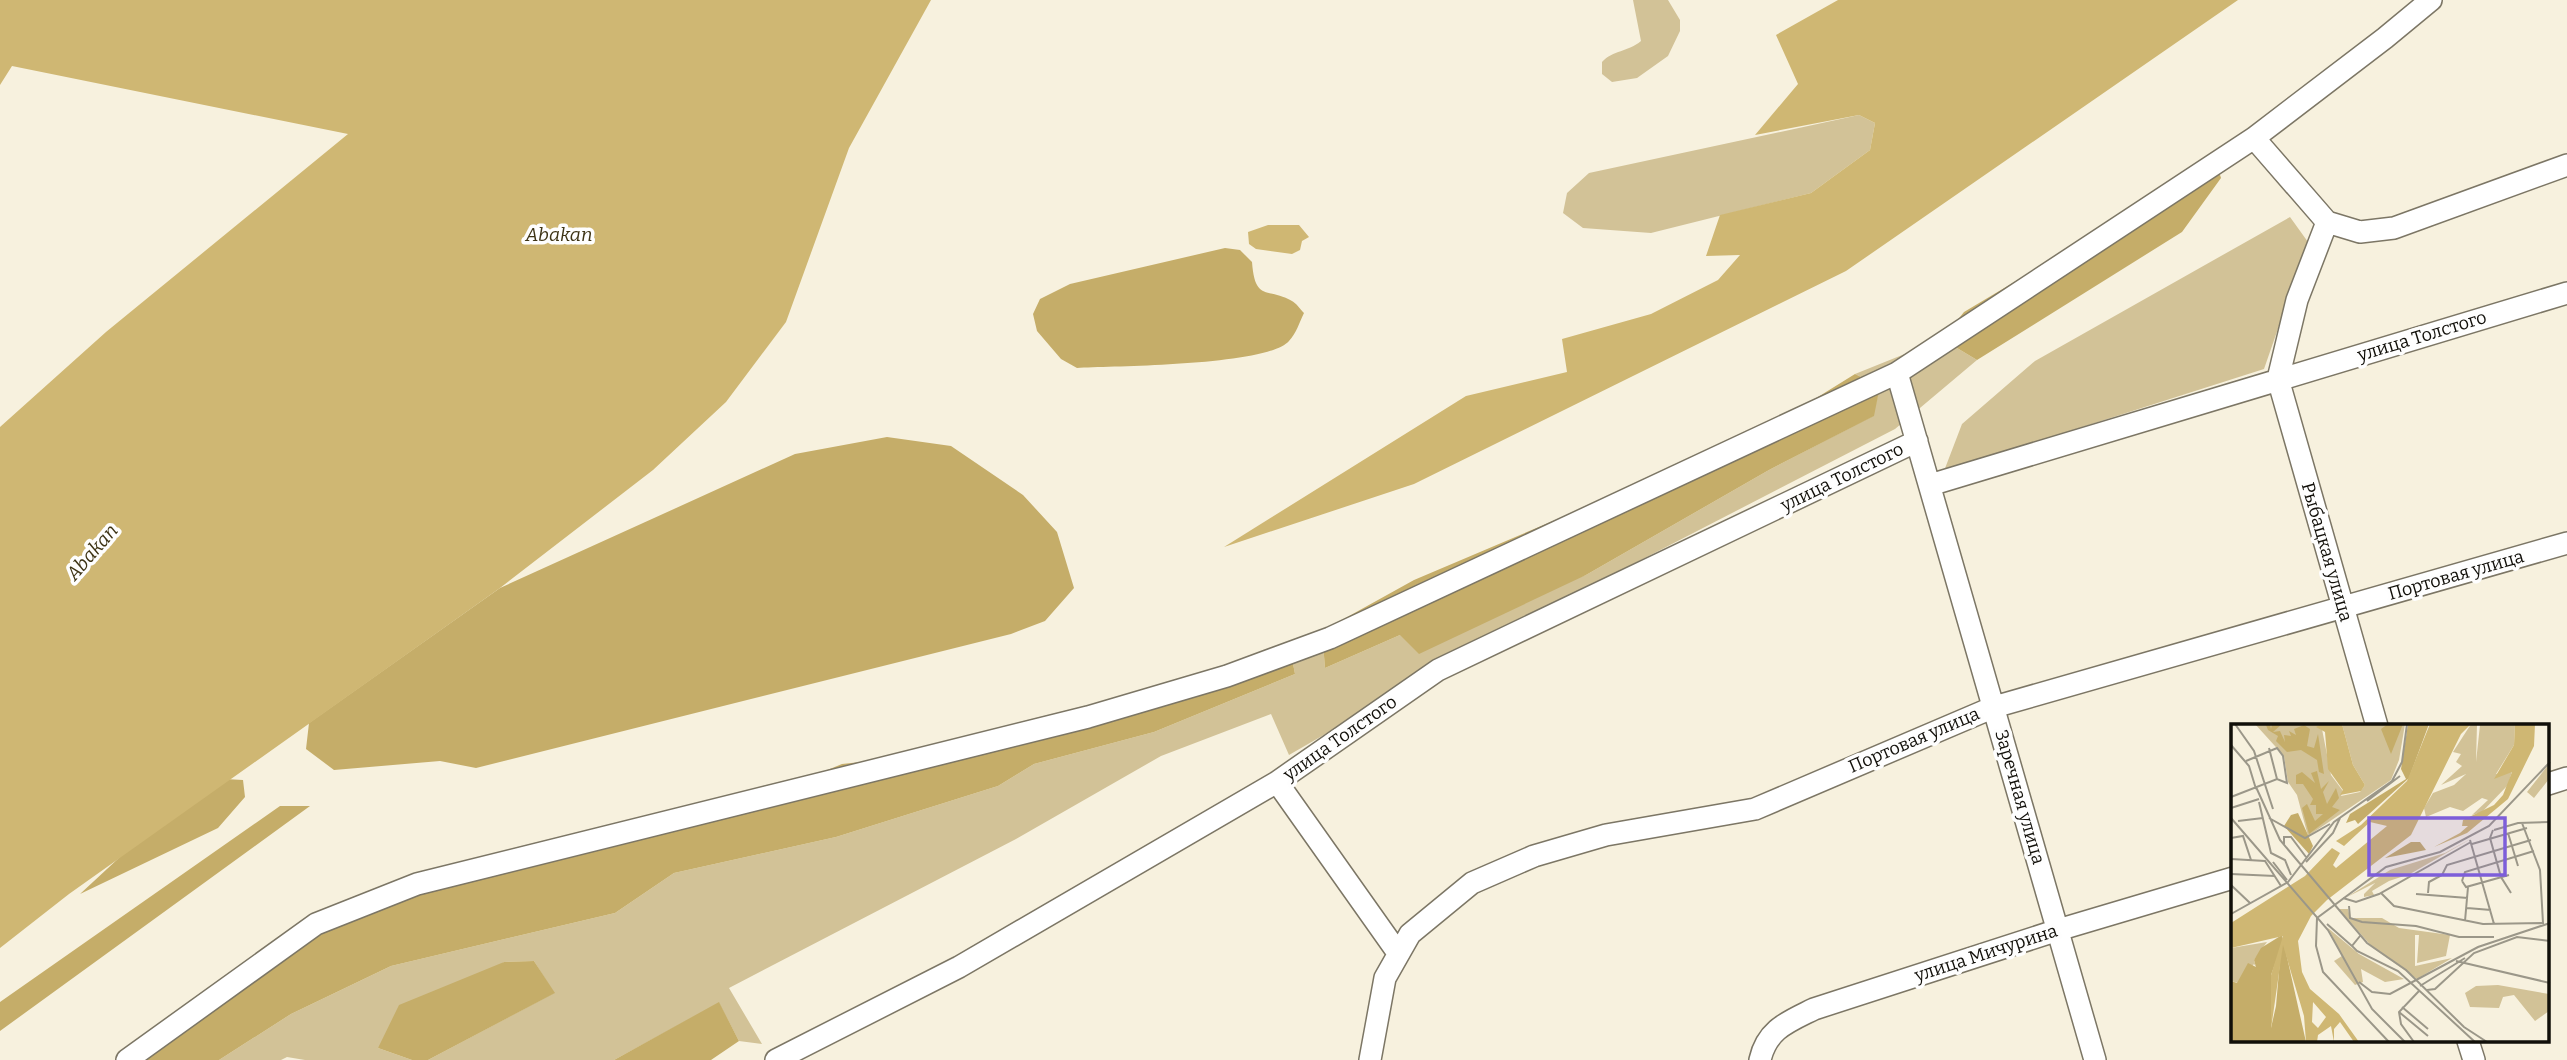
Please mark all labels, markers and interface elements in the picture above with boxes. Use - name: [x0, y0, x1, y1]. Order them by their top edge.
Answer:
- water label: Abakan: [525, 223, 592, 246]
- street label: улица Толстого: [2354, 306, 2489, 366]
- street label: улица Толстого: [1776, 438, 1907, 517]
- street label: Рыбацкая улица: [2297, 480, 2357, 624]
- water label: Abakan: [61, 519, 123, 585]
- street label: Портовая улица: [2386, 545, 2527, 605]
- street label: улица Толстого: [1278, 691, 1401, 786]
- street label: Портовая улица: [1845, 702, 1983, 778]
- inset map: [2231, 724, 2550, 1042]
- street label: Заречная улица: [1990, 727, 2050, 867]
- street label: улица Мичурина: [1911, 919, 2060, 987]

